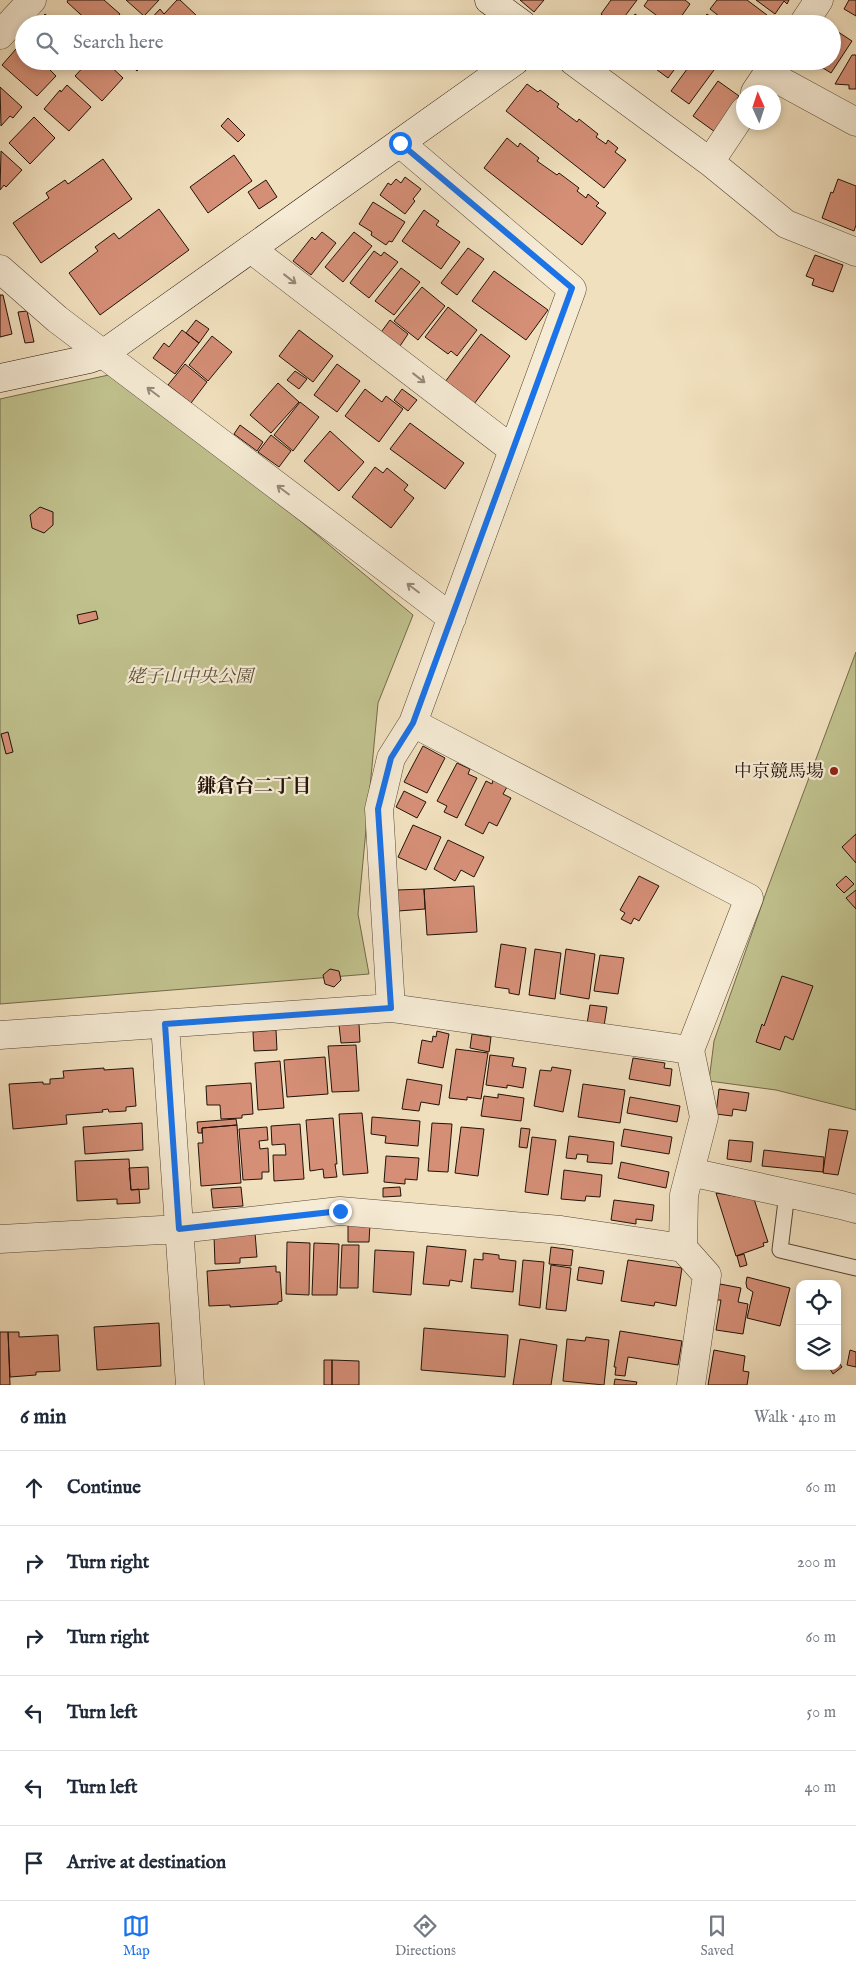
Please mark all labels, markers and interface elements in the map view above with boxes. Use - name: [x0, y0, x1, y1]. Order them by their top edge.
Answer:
- search box: [15, 15, 841, 70]
- icon: search: [33, 29, 61, 57]
- text: Search here: [73, 31, 164, 55]
- north arrow: [736, 85, 781, 130]
- route start: [389, 132, 412, 155]
- one-way arrow: [283, 273, 296, 284]
- one-way arrow: [412, 372, 425, 383]
- one-way arrow: [147, 387, 160, 398]
- one-way arrow: [277, 485, 290, 496]
- one-way arrow: [407, 583, 420, 594]
- park label: 姥子山中央公園: [127, 666, 256, 689]
- place label: 中京競馬場: [734, 761, 824, 784]
- marker: 中京競馬場: [828, 765, 840, 777]
- district label: 鎌倉台二丁目: [197, 775, 311, 799]
- route end: [329, 1200, 352, 1223]
- map controls: [796, 1280, 841, 1370]
- button: locate: [796, 1280, 841, 1325]
- button: layers: [796, 1325, 841, 1370]
- text: 6 min: [20, 1404, 66, 1431]
- text: Walk · 410 m: [754, 1408, 836, 1428]
- icon: ahead: [20, 1474, 48, 1502]
- text: Continue: [67, 1476, 141, 1500]
- text: 60 m: [806, 1478, 836, 1498]
- icon: right: [20, 1549, 48, 1577]
- text: Turn right: [67, 1551, 149, 1575]
- text: 200 m: [797, 1553, 836, 1573]
- icon: right: [20, 1624, 48, 1652]
- text: Turn right: [67, 1626, 149, 1650]
- text: 60 m: [806, 1628, 836, 1648]
- icon: left: [20, 1699, 48, 1727]
- text: Turn left: [67, 1701, 138, 1725]
- text: 50 m: [807, 1703, 836, 1723]
- icon: left: [20, 1774, 48, 1802]
- text: Turn left: [67, 1776, 138, 1800]
- text: 40 m: [804, 1778, 836, 1798]
- icon: arrive: [20, 1849, 48, 1877]
- text: Arrive at destination: [67, 1851, 226, 1875]
- tab: Map: [122, 1912, 150, 1960]
- tab: Directions: [395, 1912, 456, 1960]
- tab: Saved: [701, 1912, 734, 1960]

